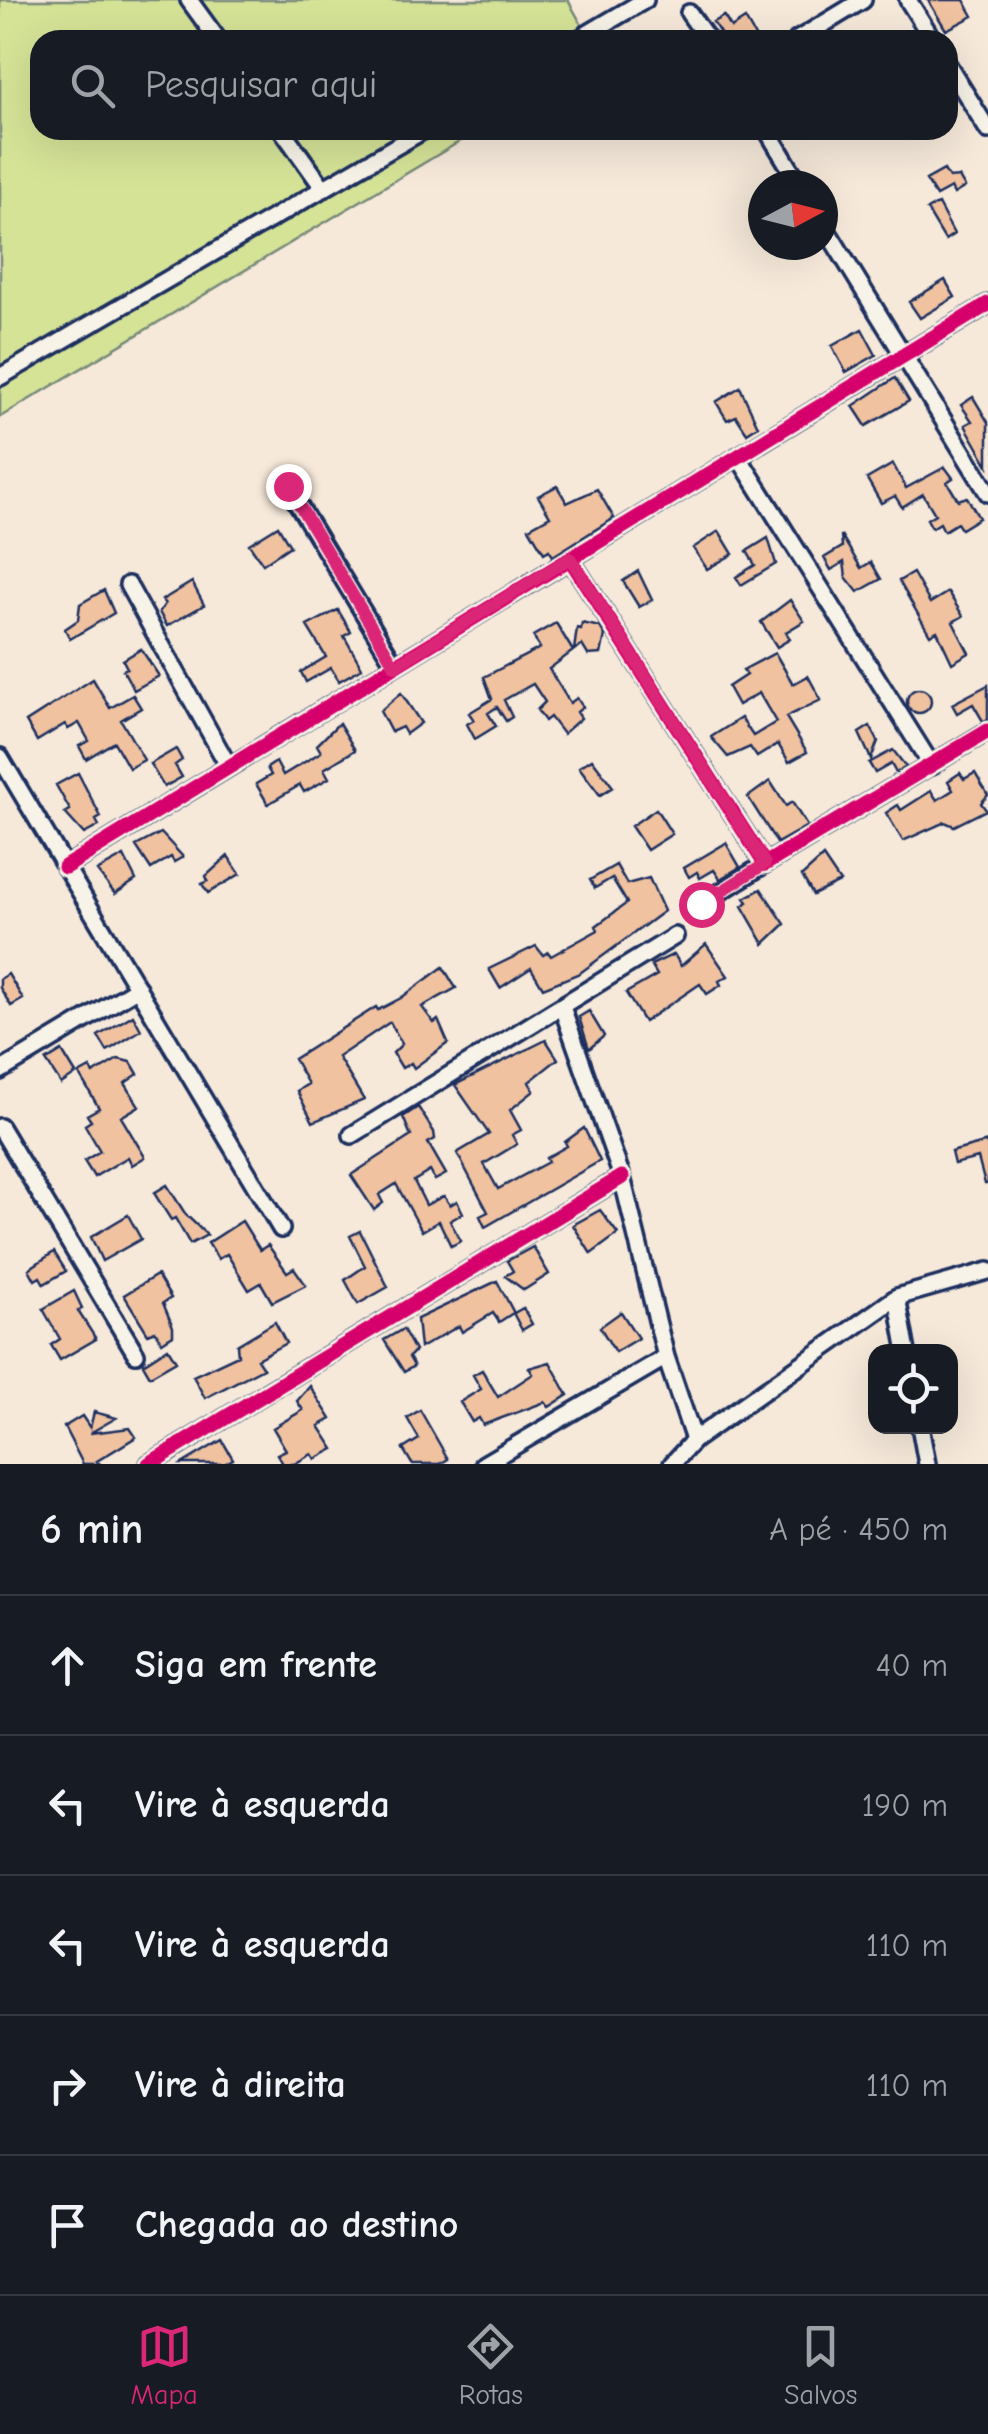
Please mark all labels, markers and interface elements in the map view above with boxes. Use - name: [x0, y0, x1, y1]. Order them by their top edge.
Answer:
- search box: [30, 30, 958, 140]
- icon: search: [65, 58, 120, 113]
- text: Pesquisar aqui: [145, 63, 377, 107]
- north arrow: [748, 170, 838, 260]
- route end: [266, 464, 312, 510]
- route start: [679, 882, 725, 928]
- map controls: [868, 1344, 958, 1434]
- button: locate: [868, 1344, 958, 1434]
- text: 6 min: [40, 1505, 143, 1554]
- text: A pé · 450 m: [769, 1511, 948, 1548]
- icon: ahead: [40, 1638, 95, 1693]
- text: Siga em frente: [135, 1643, 377, 1687]
- text: 40 m: [876, 1647, 948, 1684]
- icon: left: [40, 1778, 95, 1833]
- text: Vire à esquerda: [135, 1783, 390, 1827]
- text: 190 m: [862, 1787, 948, 1824]
- icon: left: [40, 1918, 95, 1973]
- text: Vire à esquerda: [135, 1923, 390, 1967]
- text: 110 m: [866, 1927, 948, 1964]
- icon: right: [40, 2058, 95, 2113]
- text: Vire à direita: [135, 2063, 346, 2107]
- text: 110 m: [866, 2067, 948, 2104]
- icon: arrive: [40, 2198, 95, 2253]
- text: Chegada ao destino: [135, 2203, 458, 2247]
- tab: Mapa: [131, 2319, 198, 2411]
- tab: Rotas: [459, 2319, 523, 2411]
- tab: Salvos: [784, 2319, 857, 2411]

